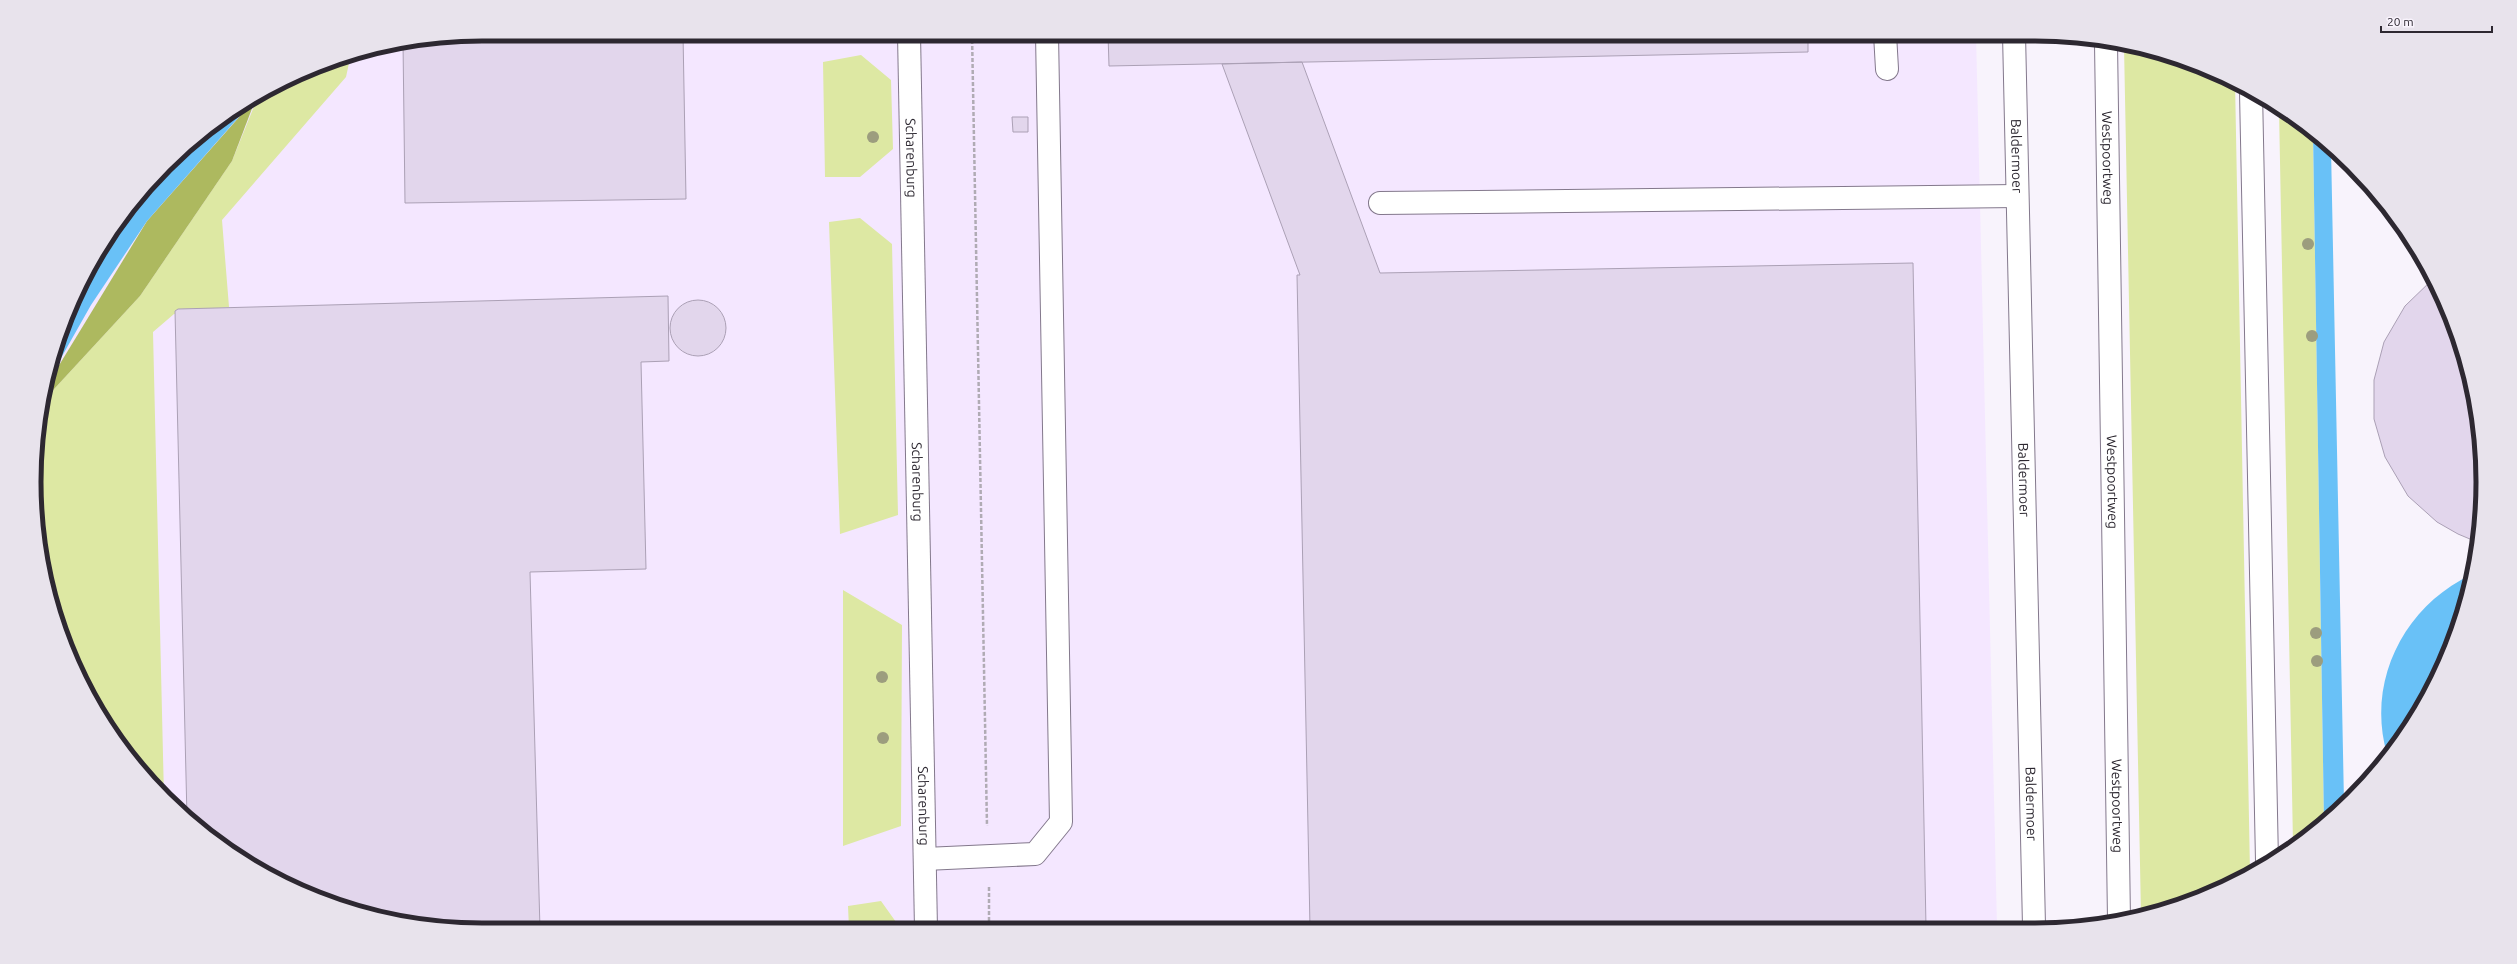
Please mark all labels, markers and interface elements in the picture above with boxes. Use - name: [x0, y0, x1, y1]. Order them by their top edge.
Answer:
- scale bar: [2381, 8, 2492, 34]
- text: 20 m: [2387, 15, 2414, 28]
- street label: Westpoortweg: [2099, 111, 2116, 205]
- street label: Scharenburg: [903, 118, 920, 198]
- street label: Baldermoer: [2008, 119, 2026, 194]
- street label: Westpoortweg: [2104, 435, 2121, 529]
- street label: Scharenburg: [909, 442, 926, 522]
- street label: Baldermoer: [2015, 443, 2033, 518]
- street label: Westpoortweg: [2109, 759, 2126, 853]
- street label: Scharenburg: [915, 766, 932, 846]
- street label: Baldermoer: [2022, 766, 2040, 842]

